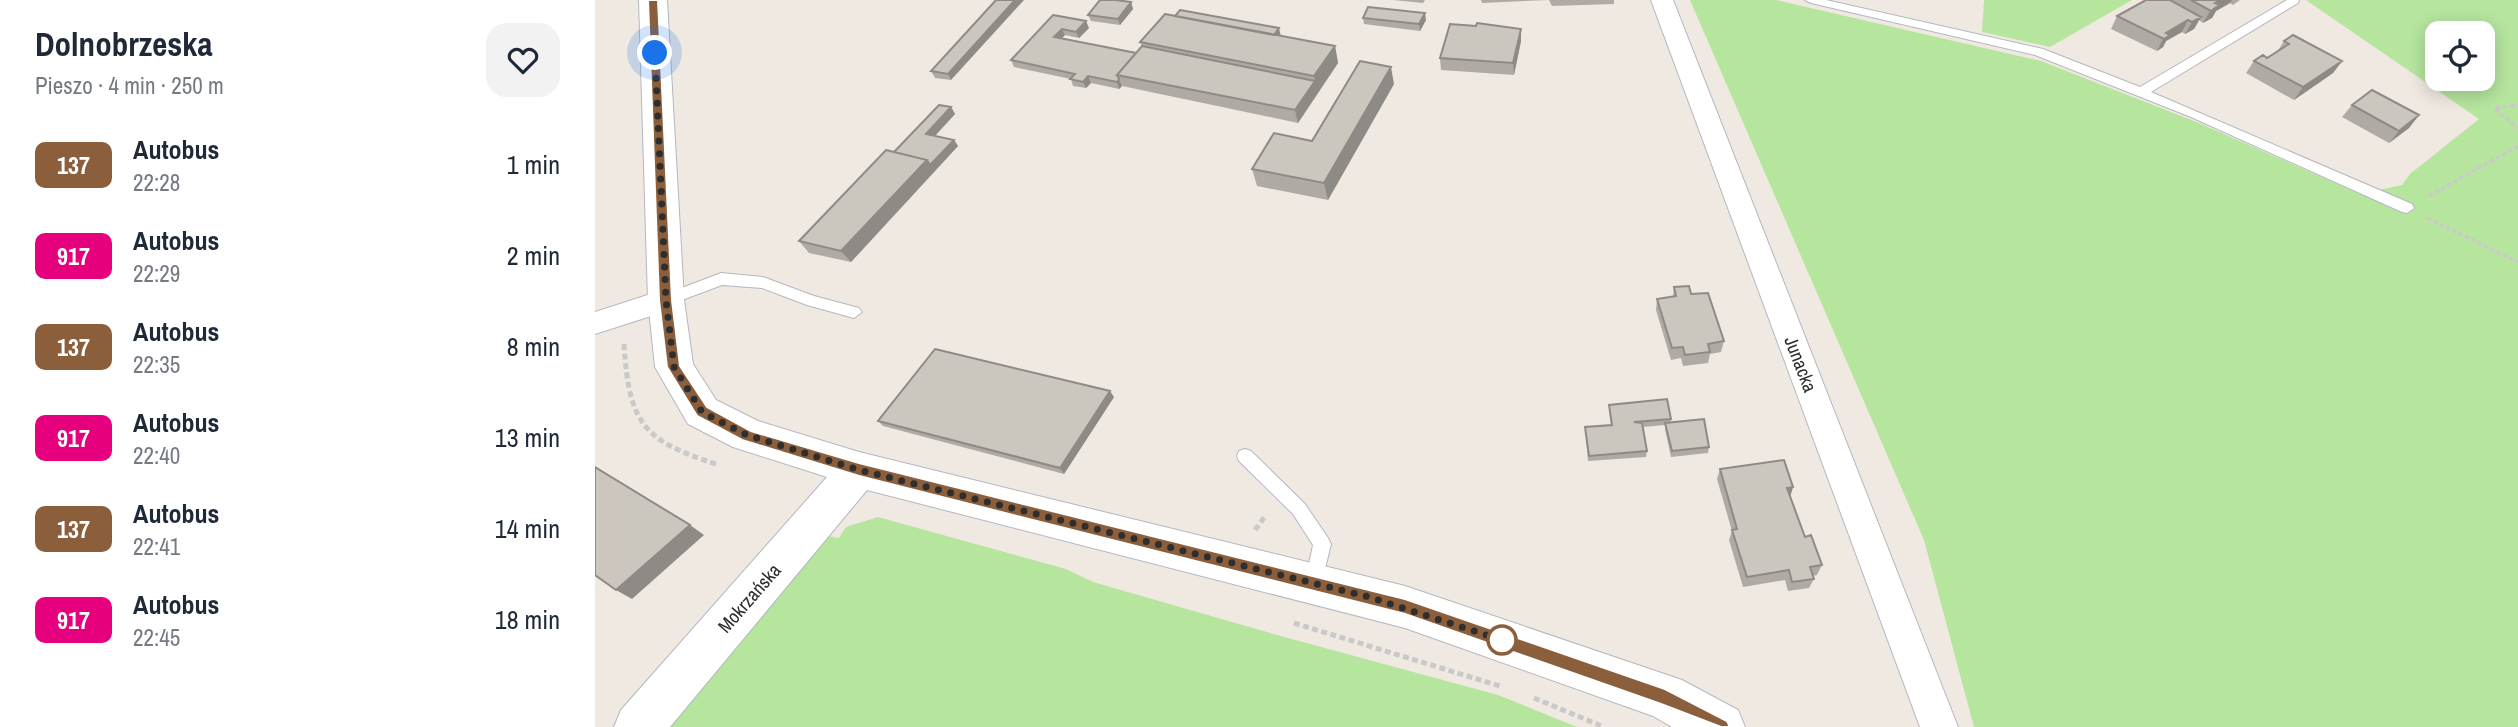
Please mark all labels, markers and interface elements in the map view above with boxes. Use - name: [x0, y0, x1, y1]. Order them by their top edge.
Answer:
- map controls: [2425, 21, 2495, 91]
- button: locate: [2425, 21, 2495, 91]
- text: Dolnobrzeska: [35, 22, 212, 66]
- button: heart: [486, 23, 560, 97]
- your location: [637, 35, 672, 70]
- text: Pieszo · 4 min · 250 m: [35, 70, 224, 101]
- text: Autobus: [133, 132, 219, 167]
- text: 1 min: [507, 147, 560, 182]
- text: 137: [57, 149, 90, 181]
- text: 22:28: [133, 167, 180, 198]
- text: Autobus: [133, 223, 219, 258]
- text: 2 min: [507, 238, 560, 273]
- text: 917: [57, 240, 90, 272]
- text: 22:29: [133, 258, 180, 289]
- text: Autobus: [133, 314, 219, 349]
- text: 8 min: [507, 329, 560, 364]
- text: 137: [57, 331, 90, 363]
- street label: Junacka: [1778, 332, 1824, 396]
- text: 22:35: [133, 349, 180, 380]
- text: Autobus: [133, 405, 219, 440]
- text: 13 min: [495, 420, 560, 455]
- text: 917: [57, 422, 90, 454]
- text: 22:40: [133, 440, 180, 471]
- text: Autobus: [133, 496, 219, 531]
- text: 14 min: [495, 511, 560, 546]
- text: 137: [57, 513, 90, 545]
- text: 22:41: [133, 531, 180, 562]
- street label: Mokrzańska: [712, 558, 787, 638]
- text: Autobus: [133, 587, 219, 622]
- text: 18 min: [495, 602, 560, 637]
- text: 917: [57, 604, 90, 636]
- text: 22:45: [133, 622, 180, 653]
- unlabelled marker: [1487, 625, 1517, 655]

